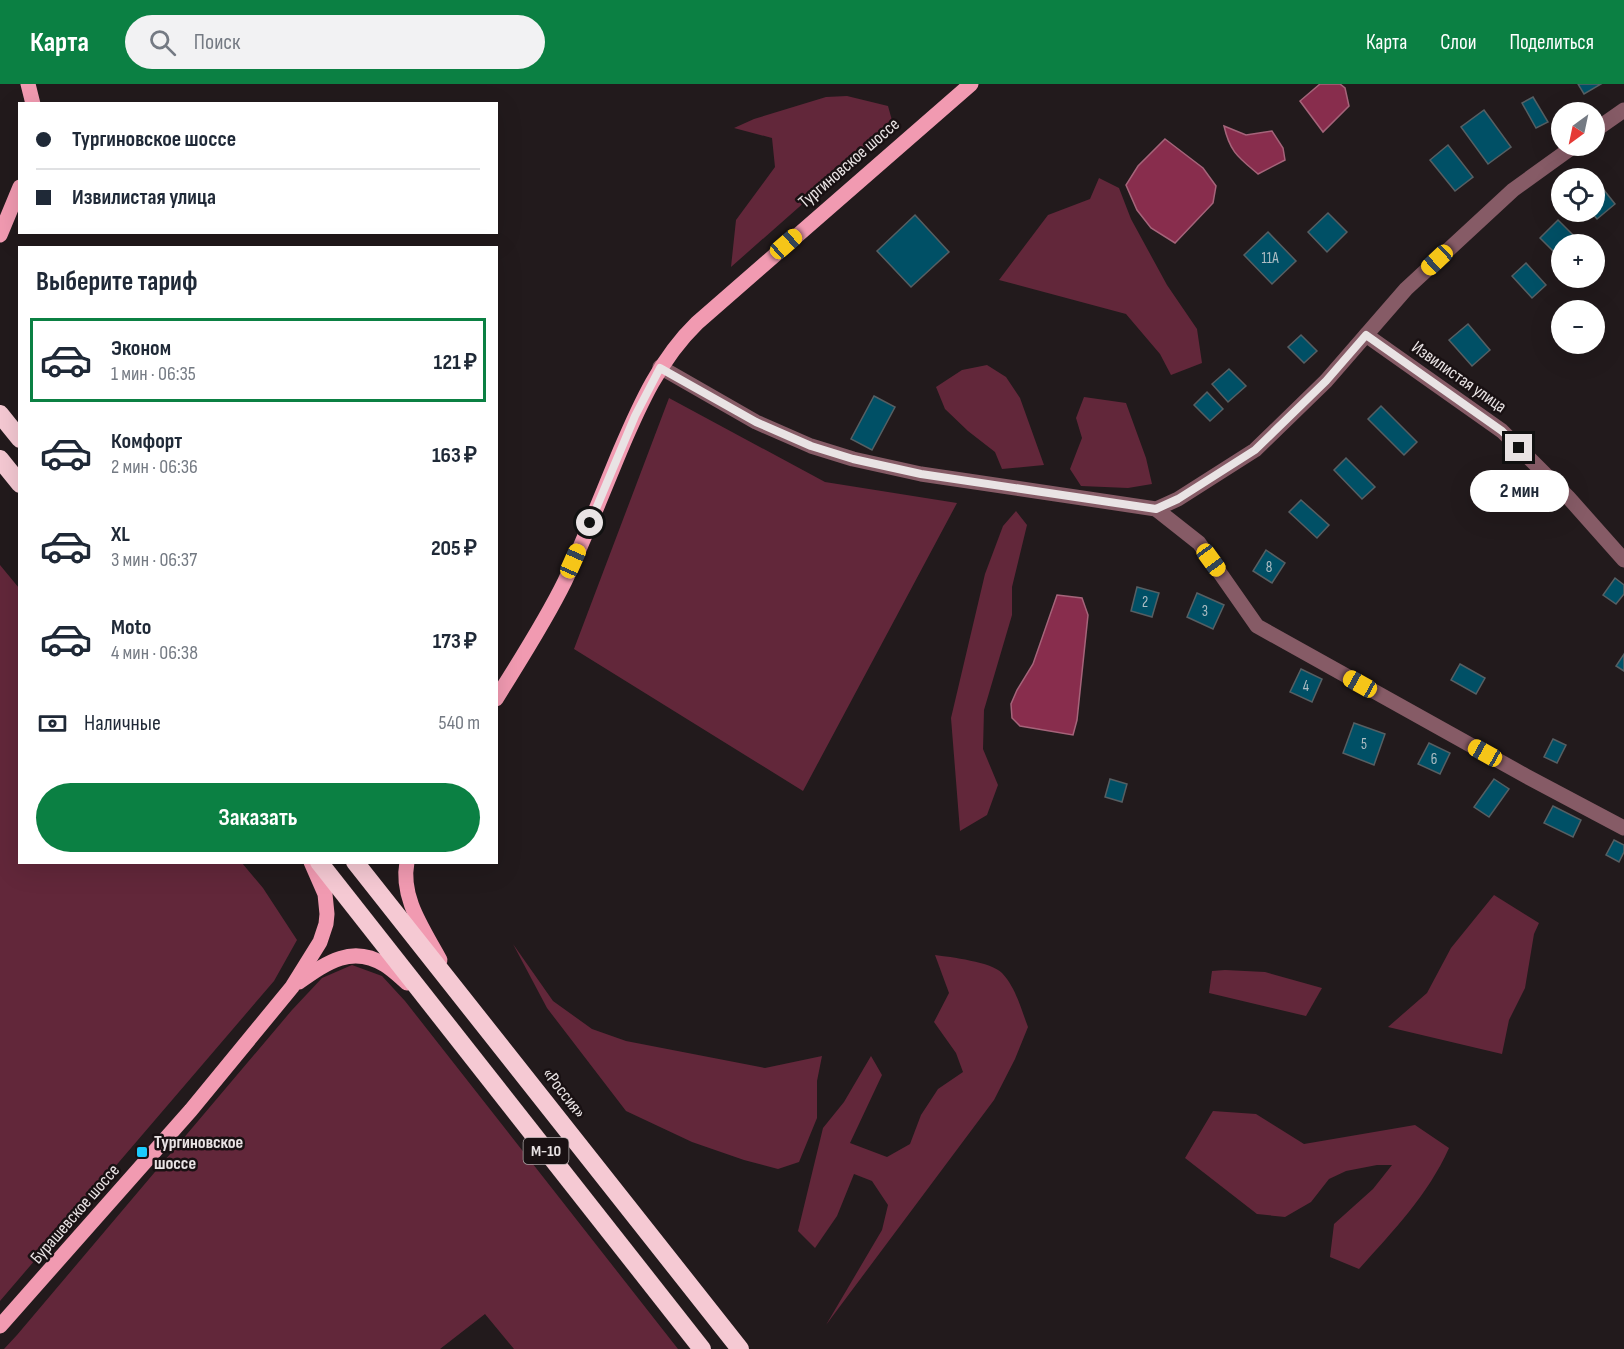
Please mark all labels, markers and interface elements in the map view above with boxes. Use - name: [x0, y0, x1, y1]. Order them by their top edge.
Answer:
- search box: [125, 15, 545, 69]
- text: Карта: [30, 26, 89, 59]
- icon: search: [146, 26, 179, 59]
- text: Поиск: [194, 29, 240, 56]
- text: Карта: [1366, 30, 1407, 55]
- text: Слои: [1440, 30, 1476, 55]
- text: Поделиться: [1509, 30, 1594, 55]
- north arrow: [1551, 102, 1605, 156]
- map controls: [1551, 102, 1605, 354]
- street label: Тургиновское шоссе: [794, 114, 904, 212]
- text: Тургиновское шоссе: [72, 126, 236, 153]
- button: locate: [1551, 168, 1605, 222]
- text: Извилистая улица: [72, 184, 216, 211]
- car: [767, 225, 805, 263]
- button: +: [1551, 234, 1605, 288]
- car: [1418, 241, 1456, 279]
- house number: 11А: [1261, 249, 1279, 268]
- text: Выберите тариф: [36, 266, 198, 298]
- button: −: [1551, 300, 1605, 354]
- icon: car: [39, 333, 93, 387]
- text: Эконом: [111, 335, 171, 362]
- street label: Извилистая улица: [1408, 337, 1511, 417]
- text: 121 ₽: [434, 349, 477, 376]
- text: 1 мин · 06:35: [111, 362, 196, 386]
- icon: car: [39, 426, 93, 480]
- text: Комфорт: [111, 428, 182, 455]
- route end: [1505, 434, 1532, 461]
- text: 163 ₽: [432, 442, 477, 469]
- text: 2 мин · 06:36: [111, 455, 198, 479]
- callout: 2 мин: [1470, 469, 1568, 511]
- text: 2 мин: [1500, 479, 1539, 503]
- route start: [576, 509, 603, 536]
- icon: car: [39, 519, 93, 573]
- text: XL: [111, 521, 130, 548]
- text: 205 ₽: [431, 535, 477, 562]
- car: [1193, 540, 1229, 580]
- car: [557, 541, 589, 581]
- text: 3 мин · 06:37: [111, 548, 197, 572]
- house number: 8: [1266, 558, 1272, 577]
- house number: 2: [1142, 593, 1148, 612]
- house number: 3: [1202, 602, 1208, 621]
- icon: car: [39, 612, 93, 666]
- text: Moto: [111, 614, 151, 641]
- text: 173 ₽: [433, 628, 477, 655]
- text: 4 мин · 06:38: [111, 641, 198, 665]
- car: [1340, 667, 1380, 701]
- house number: 4: [1303, 677, 1309, 696]
- icon: cash: [36, 707, 69, 740]
- text: Наличные: [84, 710, 161, 737]
- text: 540 m: [439, 711, 480, 735]
- house number: 5: [1361, 735, 1367, 754]
- car: [1465, 736, 1505, 770]
- house number: 6: [1431, 750, 1437, 769]
- button: Заказать: [36, 783, 480, 852]
- street label: «Россия»: [538, 1064, 590, 1122]
- place label: Тургиновское шоссе: [154, 1132, 243, 1174]
- road number: М-10: [524, 1138, 568, 1164]
- marker: Тургиновское шоссе: [135, 1145, 149, 1159]
- street label: Бурашевское шоссе: [26, 1160, 124, 1268]

